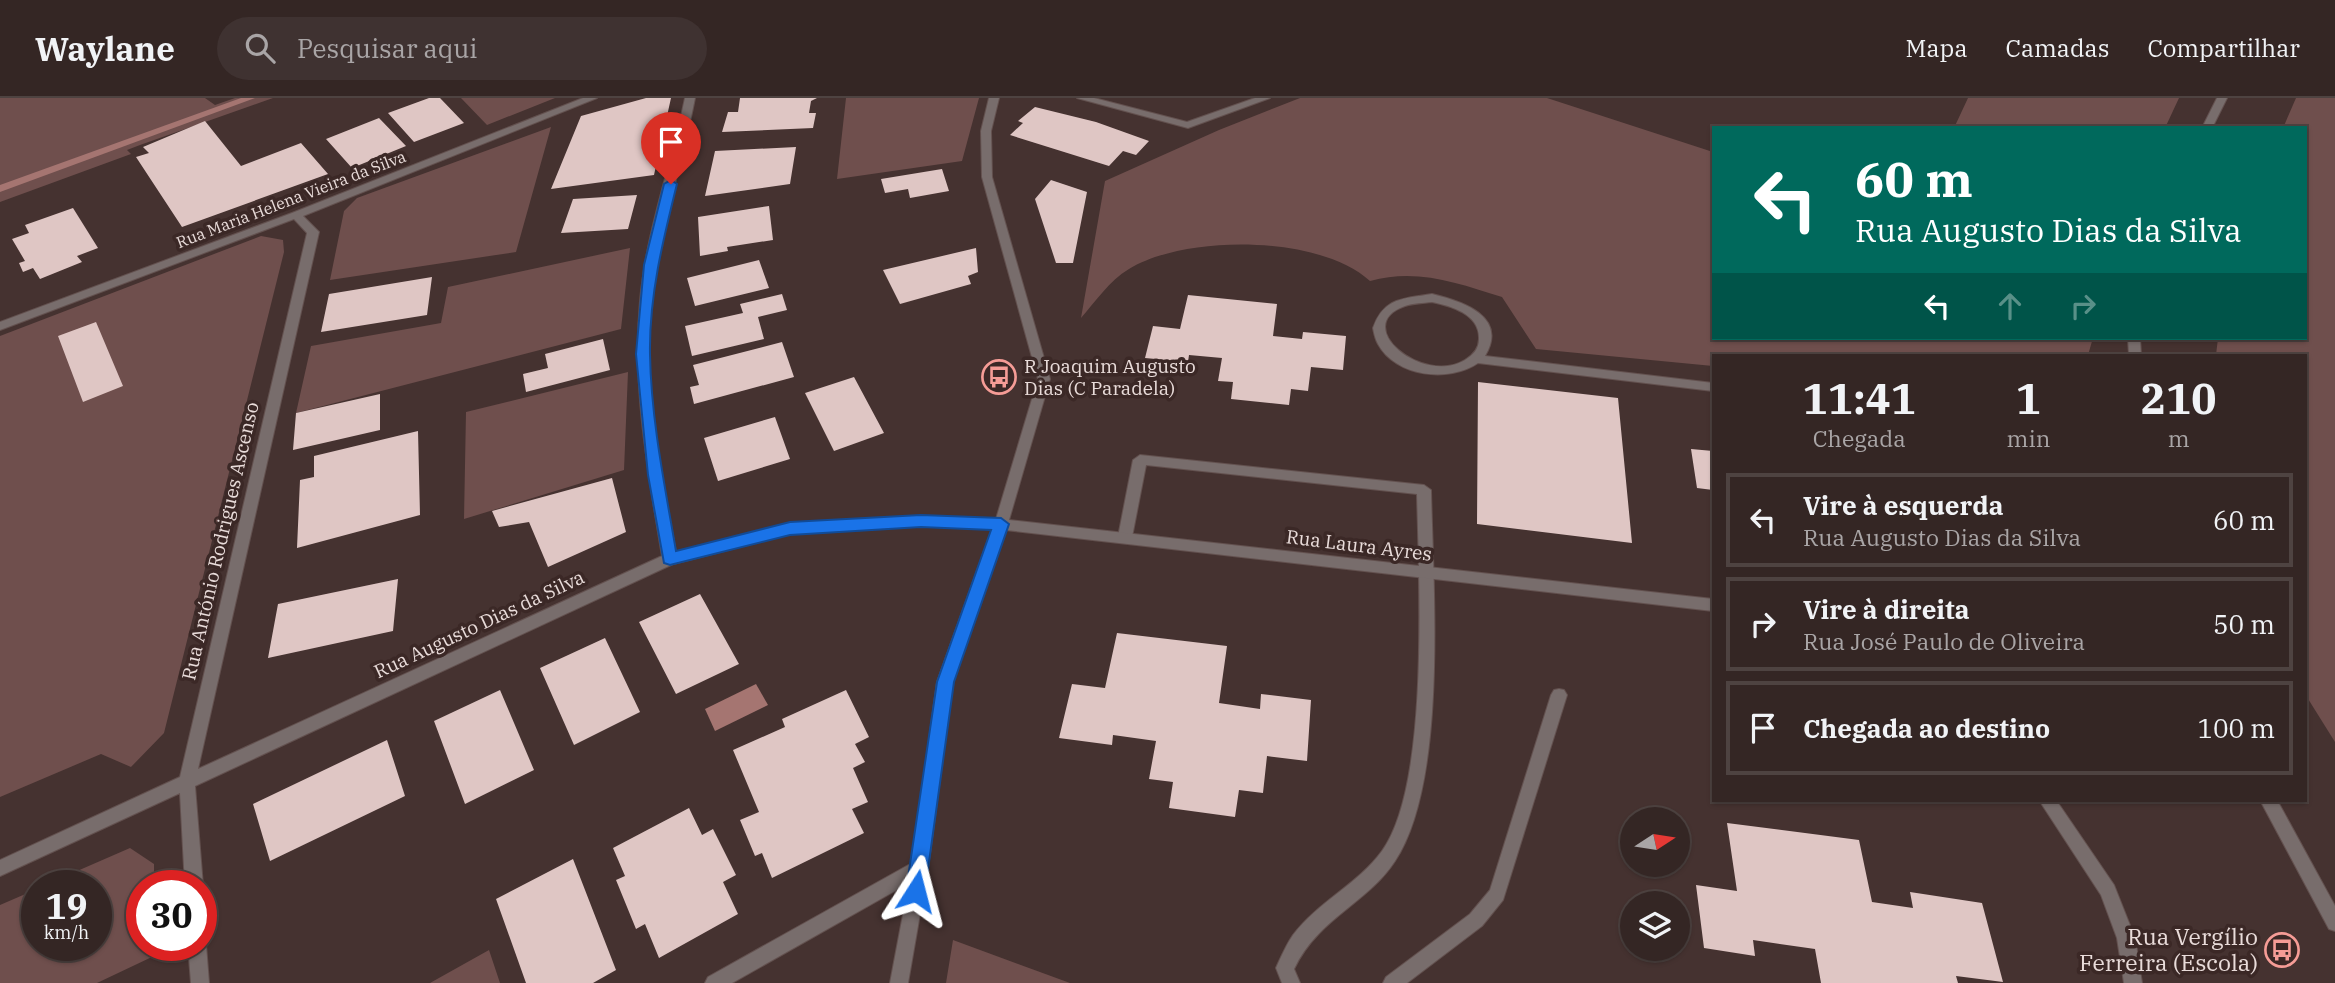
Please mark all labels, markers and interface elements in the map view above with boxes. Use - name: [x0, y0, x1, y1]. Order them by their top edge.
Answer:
- search box: [217, 17, 707, 80]
- text: Waylane: [35, 27, 175, 70]
- icon: search: [241, 29, 279, 67]
- text: Pesquisar aqui: [297, 31, 478, 65]
- text: Mapa: [1905, 32, 1968, 64]
- text: Camadas: [2006, 32, 2109, 64]
- text: Compartilhar: [2147, 32, 2300, 64]
- pin: [641, 112, 701, 184]
- icon: arrive: [652, 123, 690, 161]
- street label: Rua Maria Helena Vieira da Silva: [173, 146, 409, 252]
- text: 60 m: [1855, 147, 1973, 210]
- icon: left: [1740, 154, 1831, 245]
- text: Rua Augusto Dias da Silva: [1855, 209, 2242, 251]
- icon: left: [1918, 287, 1956, 325]
- icon: ahead: [1991, 287, 2029, 325]
- icon: right: [2064, 287, 2102, 325]
- place label: R Joaquim Augusto Dias (C Paradela): [1024, 354, 1196, 400]
- bus stop icon: R Joaquim Augusto Dias (C Paradela): [980, 358, 1018, 396]
- text: 11:41: [1802, 371, 1916, 426]
- text: 1: [2016, 371, 2041, 426]
- text: 210: [2141, 371, 2216, 426]
- street label: Rua António Rodrigues Ascenso: [176, 400, 264, 682]
- text: Chegada: [1813, 423, 1906, 453]
- text: min: [2007, 423, 2050, 453]
- text: m: [2168, 423, 2190, 453]
- text: Vire à esquerda: [1803, 488, 2004, 522]
- icon: left: [1744, 501, 1782, 539]
- text: 60 m: [2213, 503, 2275, 537]
- text: Rua Augusto Dias da Silva: [1803, 522, 2081, 552]
- street label: Rua Laura Ayres: [1285, 524, 1433, 566]
- street label: Rua Augusto Dias da Silva: [370, 565, 588, 683]
- text: Vire à direita: [1803, 592, 1970, 626]
- icon: right: [1744, 605, 1782, 643]
- text: 50 m: [2213, 607, 2275, 641]
- text: Rua José Paulo de Oliveira: [1803, 626, 2085, 656]
- icon: arrive: [1744, 709, 1782, 747]
- text: Chegada ao destino: [1803, 711, 2050, 745]
- text: 100 m: [2197, 711, 2275, 745]
- north arrow: [1620, 807, 1690, 877]
- map controls: [1620, 807, 1690, 961]
- position arrow: [879, 854, 953, 928]
- speed limit sign: 30: [126, 870, 217, 961]
- text: 19: [45, 883, 88, 929]
- button: layers: [1620, 891, 1690, 961]
- text: km/h: [44, 921, 89, 944]
- place label: Rua Vergílio Ferreira (Escola): [2079, 921, 2258, 977]
- bus stop icon: Rua Vergílio Ferreira (Escola): [2263, 931, 2301, 969]

